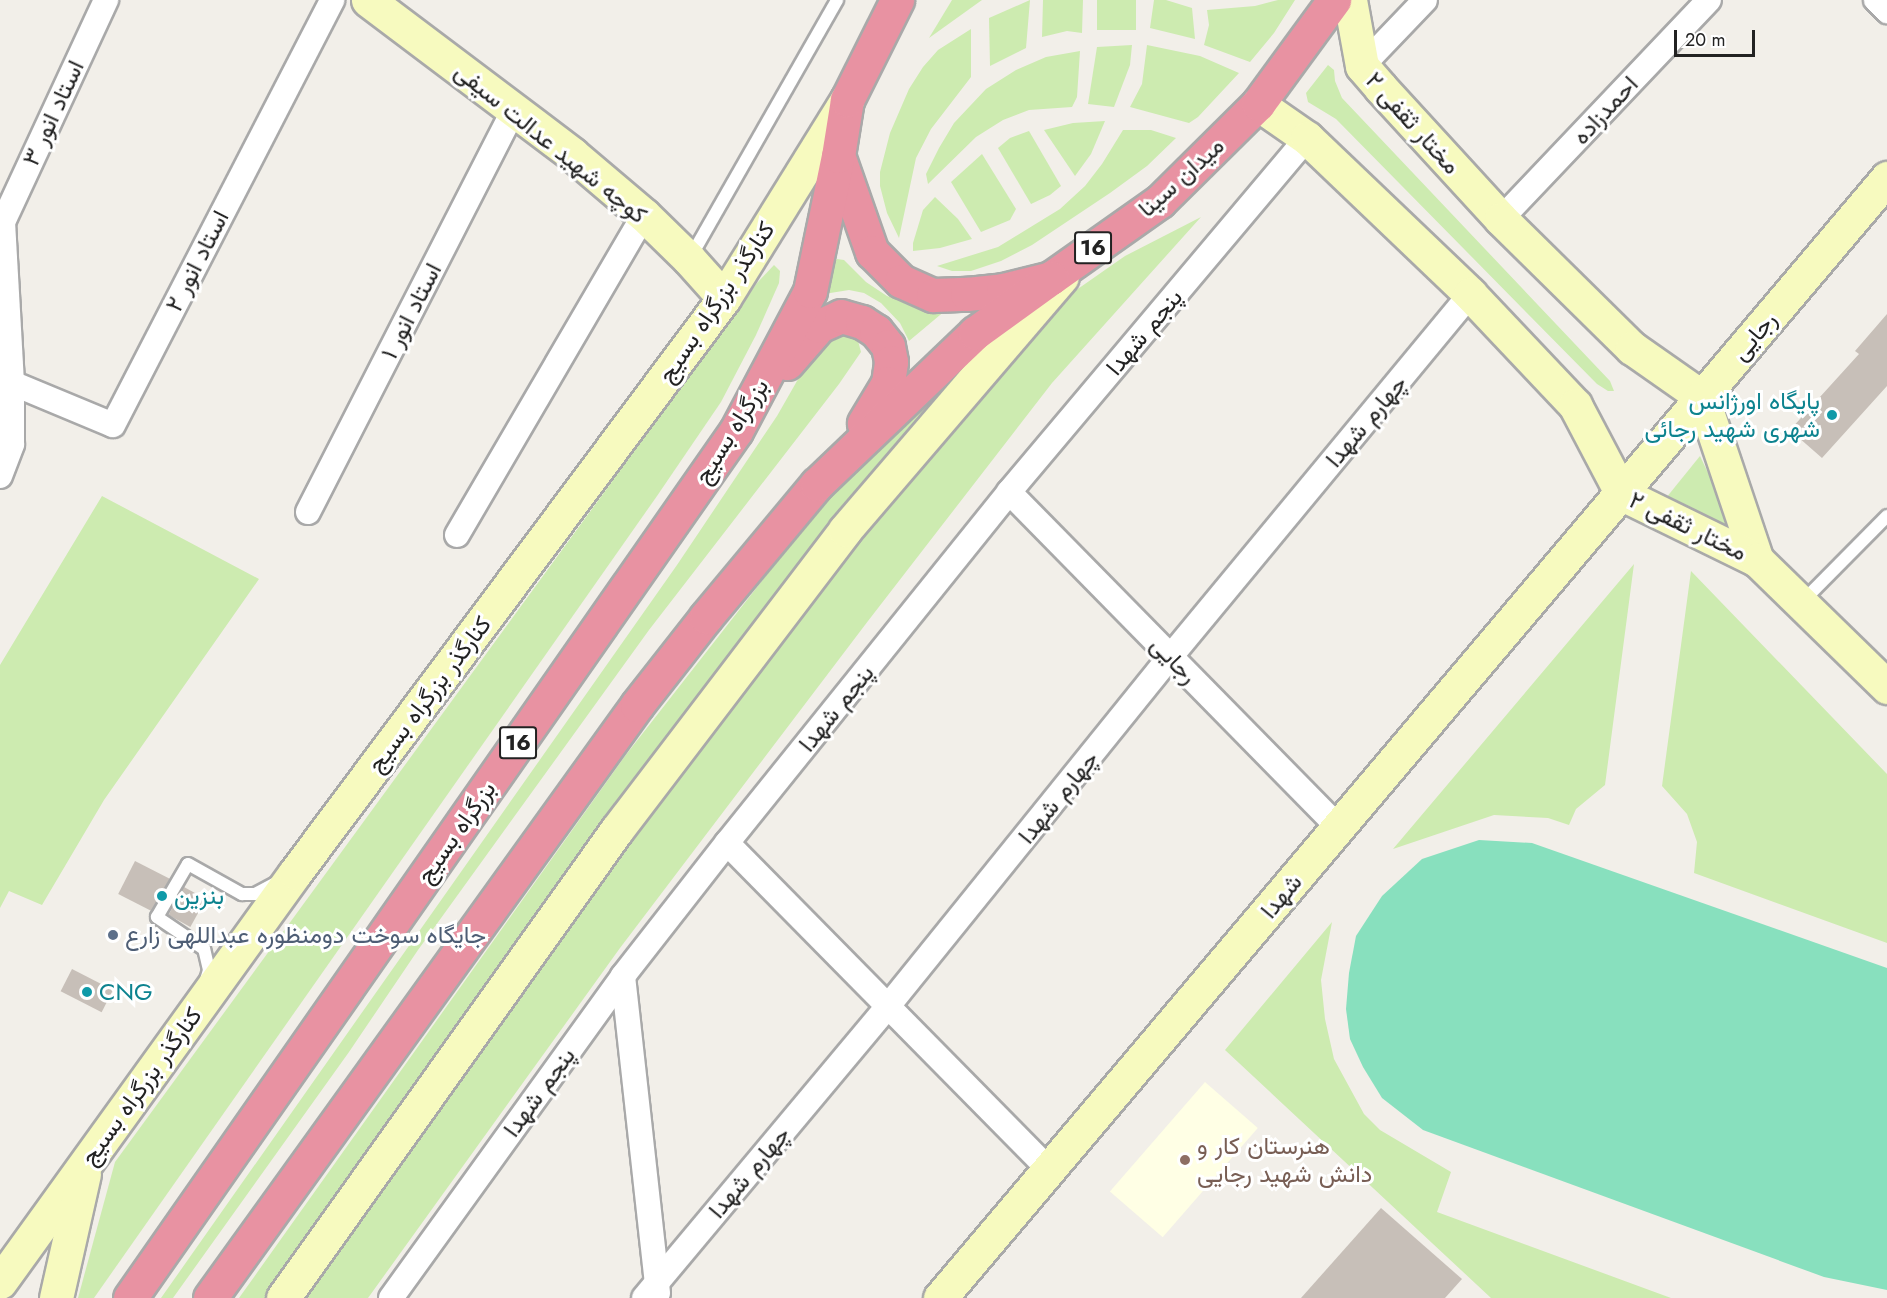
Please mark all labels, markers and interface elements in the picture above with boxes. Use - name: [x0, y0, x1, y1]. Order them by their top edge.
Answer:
- scale bar: [1677, 18, 1758, 56]
- text: 20 m: [1685, 27, 1725, 53]
- street label: استاد انور ۳: [16, 56, 90, 170]
- street label: کوچه شهید عدالت سیفی: [449, 57, 653, 229]
- street label: مختار ثقفی ۲: [1360, 66, 1466, 180]
- street label: احمدزاده: [1566, 70, 1644, 150]
- street label: میدان سینا: [1132, 131, 1230, 223]
- street label: استاد انور ۲: [159, 206, 235, 316]
- street label: کنارگذر بزرگراه بسیج: [652, 216, 780, 388]
- road number: 16: [1074, 229, 1112, 267]
- street label: استاد انور ۱: [375, 258, 447, 364]
- street label: پنجم شهدا: [1100, 283, 1188, 381]
- street label: رجایی: [1725, 306, 1783, 366]
- street label: چهارم شهدا: [1319, 369, 1413, 473]
- street label: بزرگراه بسیج: [688, 373, 774, 489]
- place label: پایگاه اورژانس شهری شهید رجائی: [1645, 387, 1820, 443]
- marker: پایگاه اورژانس شهری شهید رجائی: [1825, 408, 1839, 422]
- street label: مختار ثقفی ۲: [1625, 485, 1751, 567]
- street label: کنارگذر بزرگراه بسیج: [361, 610, 497, 778]
- street label: رجایی: [1145, 630, 1203, 690]
- street label: پنجم شهدا: [792, 659, 880, 757]
- road number: 16: [498, 724, 538, 762]
- street label: چهارم شهدا: [1012, 745, 1104, 849]
- street label: بزرگراه بسیج: [410, 775, 502, 889]
- street label: شهدا: [1254, 868, 1308, 924]
- place label: بنزین: [174, 882, 224, 910]
- marker: بنزین: [155, 889, 169, 903]
- place label: جایگاه سوخت دومنظوره عبداللهی زارع: [125, 921, 486, 949]
- marker: جایگاه سوخت دومنظوره عبداللهی زارع: [106, 928, 120, 942]
- place label: CNG: [99, 978, 153, 1006]
- marker: CNG: [80, 985, 94, 999]
- street label: کنارگذر بزرگراه بسیج: [74, 1002, 208, 1170]
- street label: پنجم شهدا: [497, 1042, 581, 1142]
- street label: چهارم شهدا: [702, 1120, 796, 1224]
- place label: هنرستان کار و دانش شهید رجایی: [1197, 1132, 1372, 1188]
- marker: هنرستان کار و دانش شهید رجایی: [1178, 1153, 1192, 1167]

